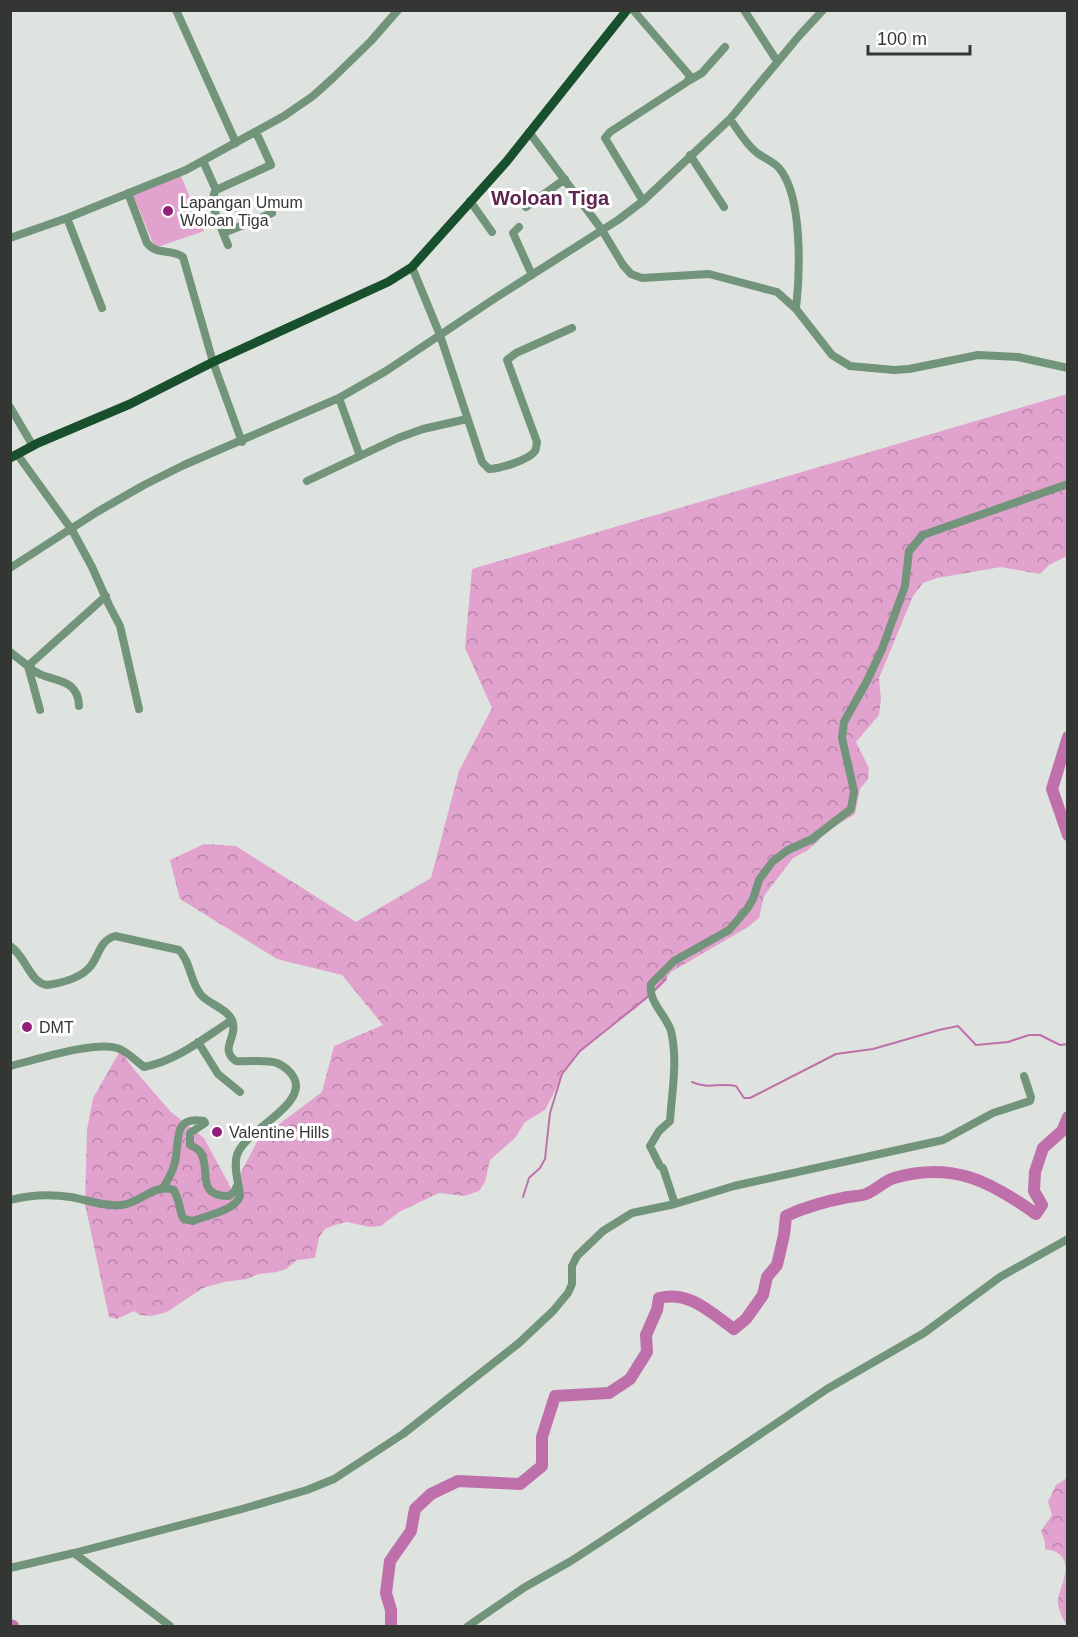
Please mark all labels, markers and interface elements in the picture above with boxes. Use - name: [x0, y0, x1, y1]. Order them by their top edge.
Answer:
- scale bar: [868, 18, 970, 56]
- text: 100 m: [877, 29, 927, 49]
- district label: Woloan Tiga: [491, 187, 610, 209]
- place label: Lapangan Umum Woloan Tiga: [180, 194, 303, 229]
- marker: Lapangan Umum Woloan Tiga: [161, 204, 175, 218]
- place label: DMT: [39, 1019, 74, 1036]
- marker: DMT: [20, 1020, 34, 1034]
- place label: Valentine Hills: [229, 1124, 329, 1141]
- marker: Valentine Hills: [210, 1125, 224, 1139]

